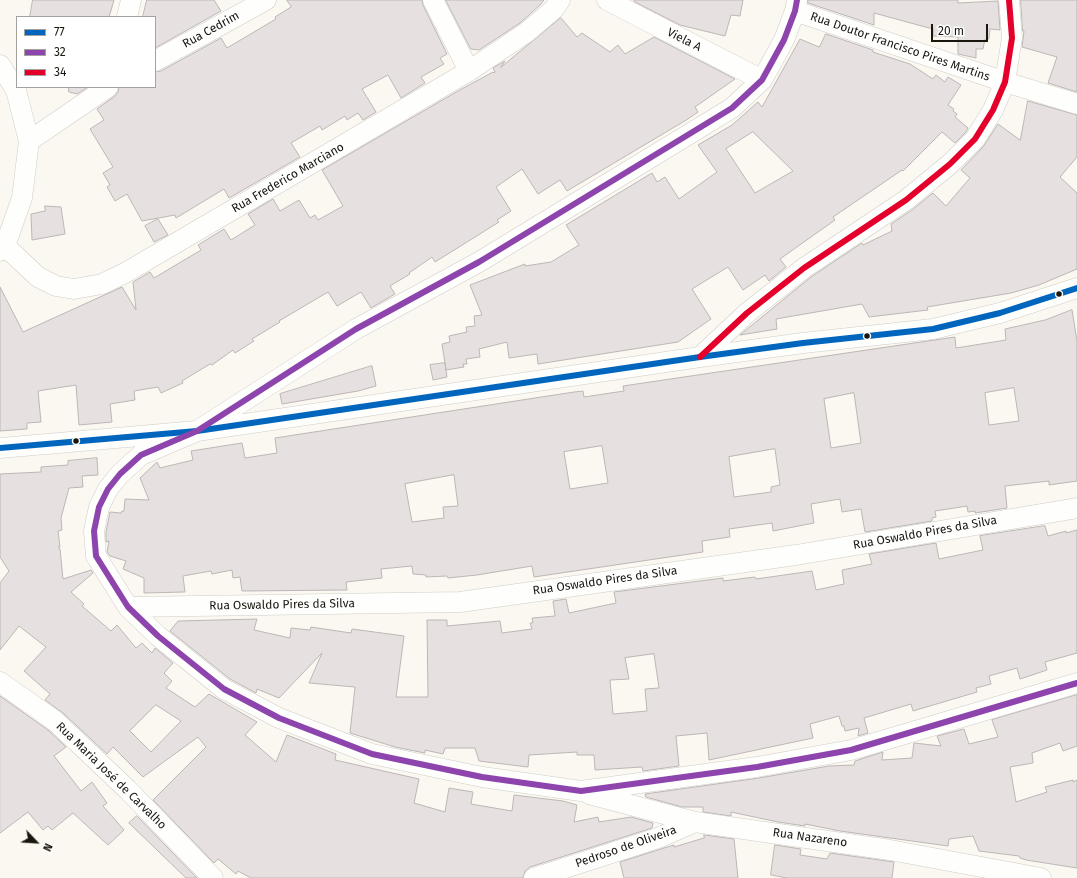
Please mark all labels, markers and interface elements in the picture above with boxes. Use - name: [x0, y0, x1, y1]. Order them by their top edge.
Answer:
- street label: Rua Cedrim: [180, 9, 242, 51]
- street label: Rua Doutor Francisco Pires Martins: [808, 9, 992, 85]
- legend: [16, 16, 156, 88]
- scale bar: [933, 16, 990, 42]
- text: 20 m: [938, 24, 964, 38]
- text: 77: [54, 25, 65, 39]
- street label: Viela A: [664, 25, 704, 55]
- text: 32: [54, 45, 66, 59]
- text: 34: [54, 65, 66, 79]
- street label: Rua Frederico Marciano: [229, 140, 347, 216]
- unlabelled marker: [1054, 289, 1064, 299]
- unlabelled marker: [862, 331, 872, 341]
- unlabelled marker: [71, 436, 81, 446]
- street label: Rua Oswaldo Pires da Silva: [852, 513, 998, 553]
- street label: Rua Oswaldo Pires da Silva: [532, 564, 678, 598]
- street label: Rua Oswaldo Pires da Silva: [209, 597, 355, 613]
- street label: Rua Maria José de Carvalho: [53, 719, 169, 833]
- north arrow: [16, 822, 56, 862]
- street label: Pedroso de Oliveira: [574, 823, 678, 871]
- street label: Rua Nazareno: [772, 826, 848, 850]
- text: N: [40, 841, 55, 853]

